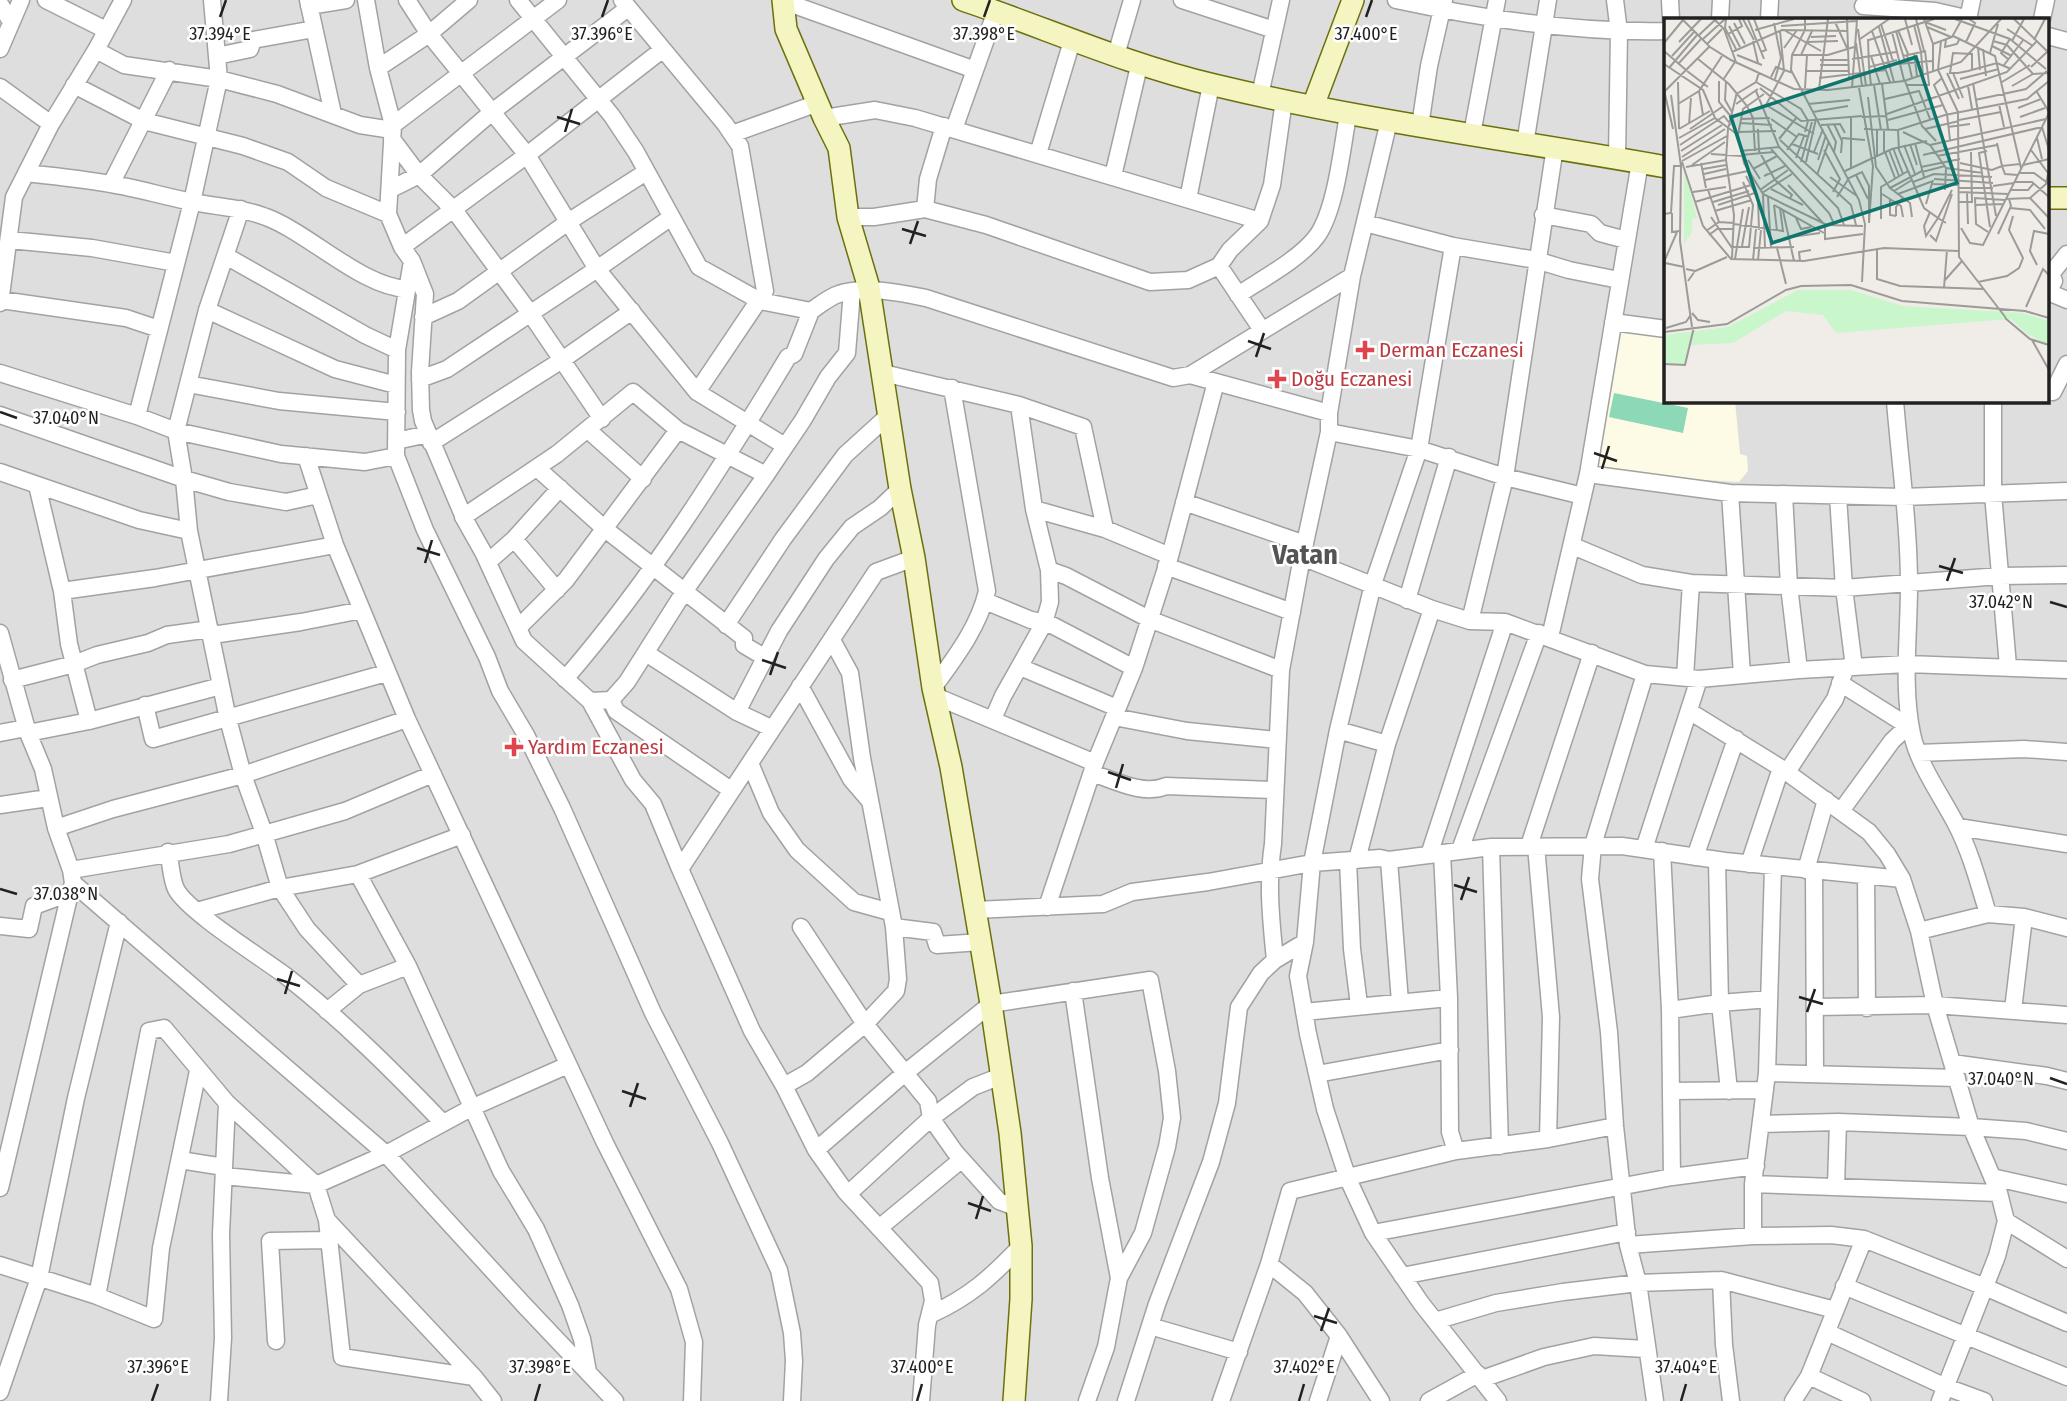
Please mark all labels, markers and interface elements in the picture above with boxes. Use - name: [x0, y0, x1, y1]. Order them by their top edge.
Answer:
- inset map: [1664, 18, 2050, 402]
- text: 37.394°E: [189, 23, 251, 45]
- text: 37.396°E: [571, 23, 633, 45]
- text: 37.398°E: [953, 23, 1015, 45]
- text: 37.400°E: [1335, 23, 1397, 45]
- place label: Derman Eczanesi: [1379, 337, 1524, 363]
- marker: Derman Eczanesi: [1357, 342, 1373, 358]
- place label: Doğu Eczanesi: [1291, 366, 1412, 392]
- marker: Doğu Eczanesi: [1269, 371, 1285, 387]
- text: 37.040°N: [33, 407, 99, 429]
- district label: Vatan: [1271, 538, 1338, 571]
- text: 37.042°N: [1969, 591, 2033, 613]
- place label: Yardım Eczanesi: [528, 734, 664, 760]
- marker: Yardım Eczanesi: [506, 739, 522, 755]
- text: 37.038°N: [34, 883, 98, 905]
- text: 37.040°N: [1968, 1068, 2034, 1090]
- text: 37.396°E: [127, 1356, 189, 1378]
- text: 37.398°E: [509, 1356, 571, 1378]
- text: 37.400°E: [891, 1356, 953, 1378]
- text: 37.402°E: [1273, 1356, 1335, 1378]
- text: 37.404°E: [1655, 1356, 1717, 1378]

